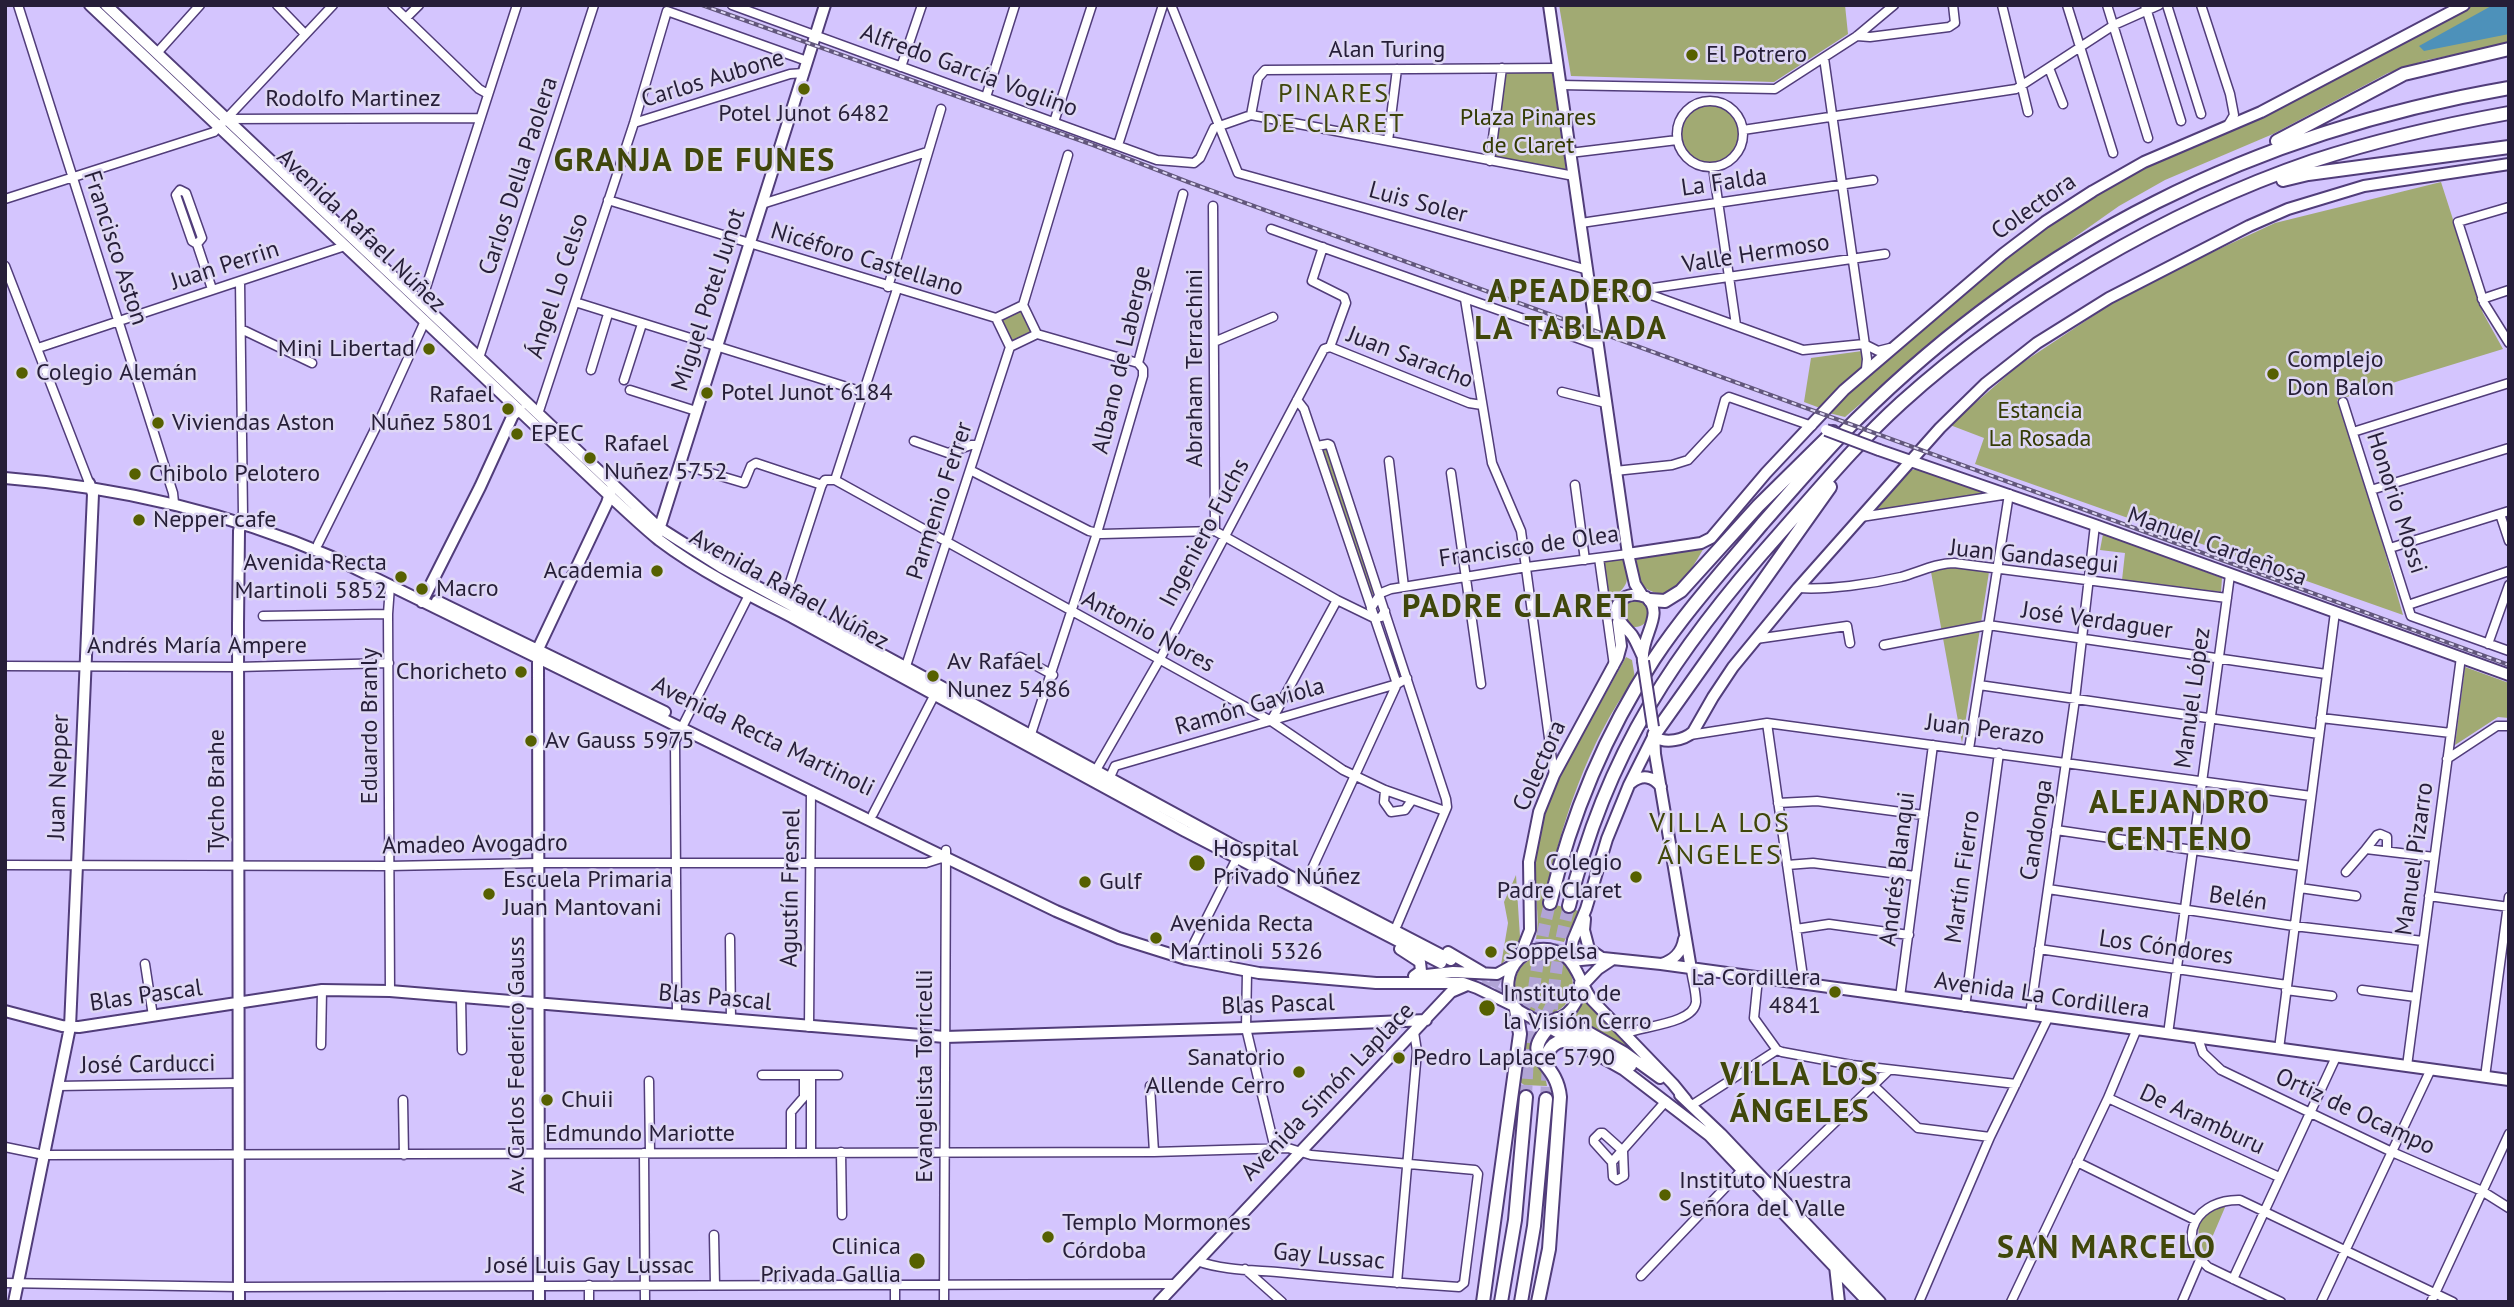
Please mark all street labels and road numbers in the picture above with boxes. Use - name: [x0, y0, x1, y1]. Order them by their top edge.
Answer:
- street label: Alfredo García Voglino: [856, 18, 1082, 124]
- street label: Alan Turing: [1329, 36, 1445, 64]
- street label: Carlos Aubone: [638, 44, 788, 114]
- street label: Carlos Della Paolera: [473, 73, 565, 279]
- street label: Rodolfo Martinez: [265, 85, 441, 113]
- street label: Avenida Rafael Núñez: [271, 143, 451, 319]
- street label: La Falda: [1679, 163, 1769, 203]
- street label: Francisco Aston: [77, 167, 153, 329]
- street label: Colectora: [1986, 168, 2082, 246]
- street label: Luis Soler: [1366, 176, 1470, 230]
- street label: Miguel Potel Junot: [666, 205, 752, 395]
- street label: Ángel Lo Celso: [521, 210, 595, 362]
- street label: Nicéforo Castellano: [767, 217, 967, 303]
- street label: Valle Hermoso: [1680, 228, 1832, 280]
- street label: Juan Perrin: [167, 235, 283, 297]
- street label: Albano de Laberge: [1086, 263, 1158, 457]
- street label: Abraham Terrachini: [1181, 269, 1209, 467]
- street label: Juan Saracho: [1343, 321, 1477, 395]
- street label: Parmenio Ferrer: [901, 418, 979, 584]
- street label: Honorio Mossi: [2360, 428, 2432, 578]
- street label: Ingeniero Fuchs: [1154, 454, 1256, 612]
- street label: Manuel Cardeñosa: [2123, 501, 2311, 593]
- street label: Francisco de Olea: [1437, 520, 1621, 574]
- street label: Avenida Rafael Núñez: [684, 523, 894, 657]
- street label: Juan Gandasegui: [1948, 534, 2120, 580]
- street label: Antonio Nores: [1077, 585, 1219, 679]
- street label: José Verdaguer: [2020, 596, 2174, 646]
- street label: Manuel López: [2169, 626, 2217, 770]
- street label: Andrés María Ampere: [87, 632, 307, 660]
- street label: Eduardo Branly: [356, 648, 384, 804]
- street label: Avenida Recta Martinoli: [647, 671, 879, 803]
- street label: Ramón Gaviola: [1172, 672, 1328, 742]
- street label: Juan Perazo: [1924, 708, 2046, 752]
- street label: Juan Nepper: [42, 714, 76, 840]
- street label: Colectora: [1507, 716, 1573, 816]
- street label: Tycho Brahe: [203, 729, 231, 853]
- street label: Candonga: [2015, 777, 2059, 883]
- street label: Manuel Pizarro: [2390, 781, 2440, 937]
- street label: Andrés Blanqui: [1874, 790, 1922, 948]
- street label: Agustín Fresnel: [775, 808, 807, 968]
- street label: Martín Fierro: [1939, 809, 1987, 945]
- street label: Amadeo Avogadro: [382, 829, 568, 861]
- street label: Belén: [2207, 881, 2269, 917]
- street label: Los Cóndores: [2097, 924, 2235, 972]
- street label: Av. Carlos Federico Gauss: [503, 936, 531, 1194]
- street label: Avenida La Cordillera: [1932, 967, 2152, 1025]
- street label: Evangelista Torricelli: [911, 969, 939, 1183]
- street label: Blas Pascal: [88, 974, 204, 1018]
- street label: Blas Pascal: [657, 979, 773, 1017]
- street label: Blas Pascal: [1221, 989, 1335, 1021]
- street label: Avenida Simón Laplace: [1235, 997, 1421, 1187]
- street label: José Carducci: [80, 1049, 216, 1081]
- street label: Ortiz de Ocampo: [2271, 1062, 2439, 1162]
- street label: De Aramburu: [2135, 1078, 2269, 1162]
- street label: Edmundo Mariotte: [545, 1120, 735, 1148]
- street label: Gay Lussac: [1272, 1238, 1386, 1276]
- street label: José Luis Gay Lussac: [486, 1252, 694, 1280]

